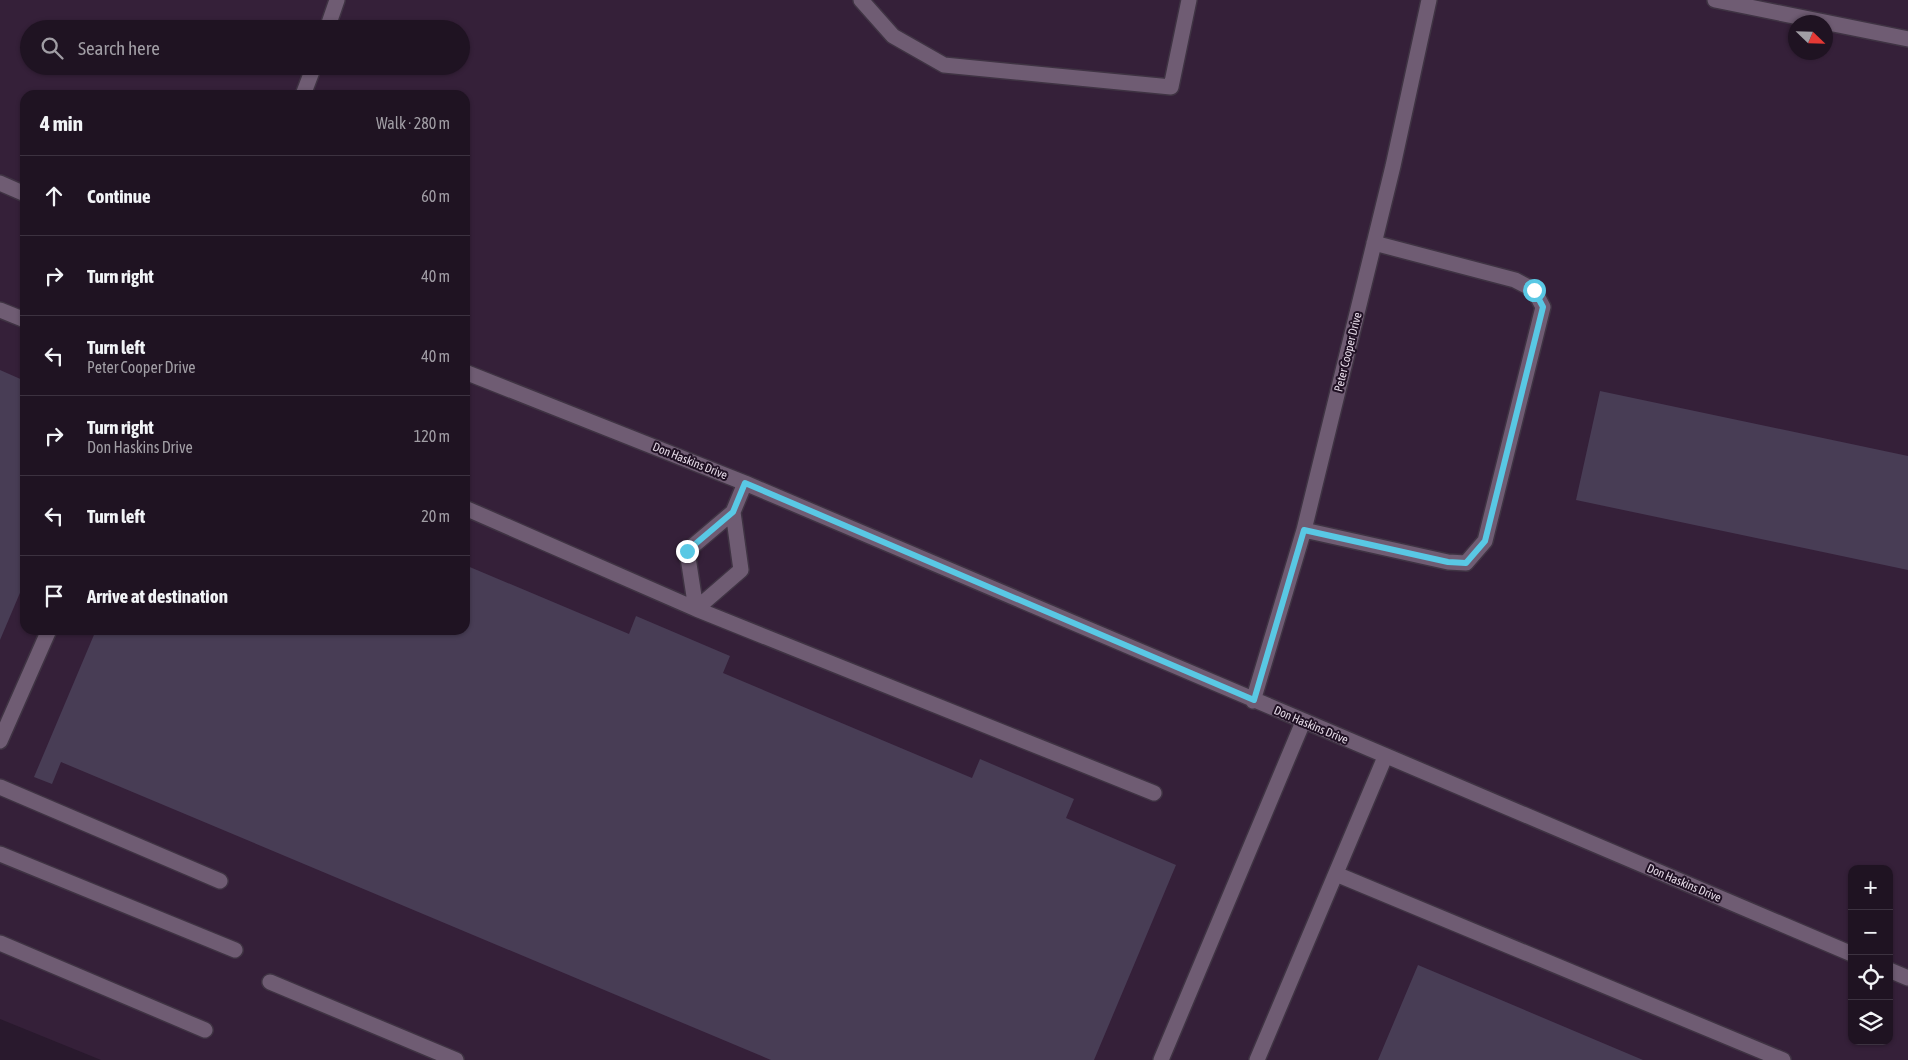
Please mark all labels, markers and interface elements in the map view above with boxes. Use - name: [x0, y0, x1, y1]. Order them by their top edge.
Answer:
- north arrow: [1788, 15, 1833, 60]
- search box: [20, 20, 470, 75]
- icon: search: [38, 34, 66, 62]
- text: Search here: [78, 37, 160, 59]
- text: 4 min: [40, 111, 83, 135]
- text: Walk · 280 m: [376, 114, 450, 132]
- icon: ahead: [40, 182, 68, 210]
- text: Continue: [87, 185, 151, 207]
- text: 60 m: [421, 187, 450, 205]
- icon: right: [40, 262, 68, 290]
- text: Turn right: [87, 265, 154, 287]
- text: 40 m: [421, 267, 450, 285]
- route start: [1523, 279, 1546, 302]
- street label: Peter Cooper Drive: [1331, 311, 1365, 393]
- text: Turn left: [87, 336, 145, 358]
- icon: left: [40, 342, 68, 370]
- text: 40 m: [421, 347, 450, 365]
- text: Peter Cooper Drive: [87, 358, 196, 376]
- text: Turn right: [87, 416, 154, 438]
- icon: right: [40, 422, 68, 450]
- text: 120 m: [414, 427, 450, 445]
- text: Don Haskins Drive: [87, 438, 193, 456]
- street label: Don Haskins Drive: [651, 440, 729, 482]
- icon: left: [40, 502, 68, 530]
- text: Turn left: [87, 505, 145, 527]
- text: 20 m: [421, 507, 450, 525]
- route end: [676, 540, 699, 563]
- icon: arrive: [40, 582, 68, 610]
- text: Arrive at destination: [87, 585, 228, 607]
- street label: Don Haskins Drive: [1272, 703, 1350, 747]
- street label: Don Haskins Drive: [1645, 861, 1723, 905]
- map controls: [1848, 865, 1893, 1045]
- button: +: [1848, 865, 1893, 910]
- button: −: [1848, 910, 1893, 955]
- button: locate: [1848, 955, 1893, 1000]
- button: layers: [1848, 1000, 1893, 1045]

